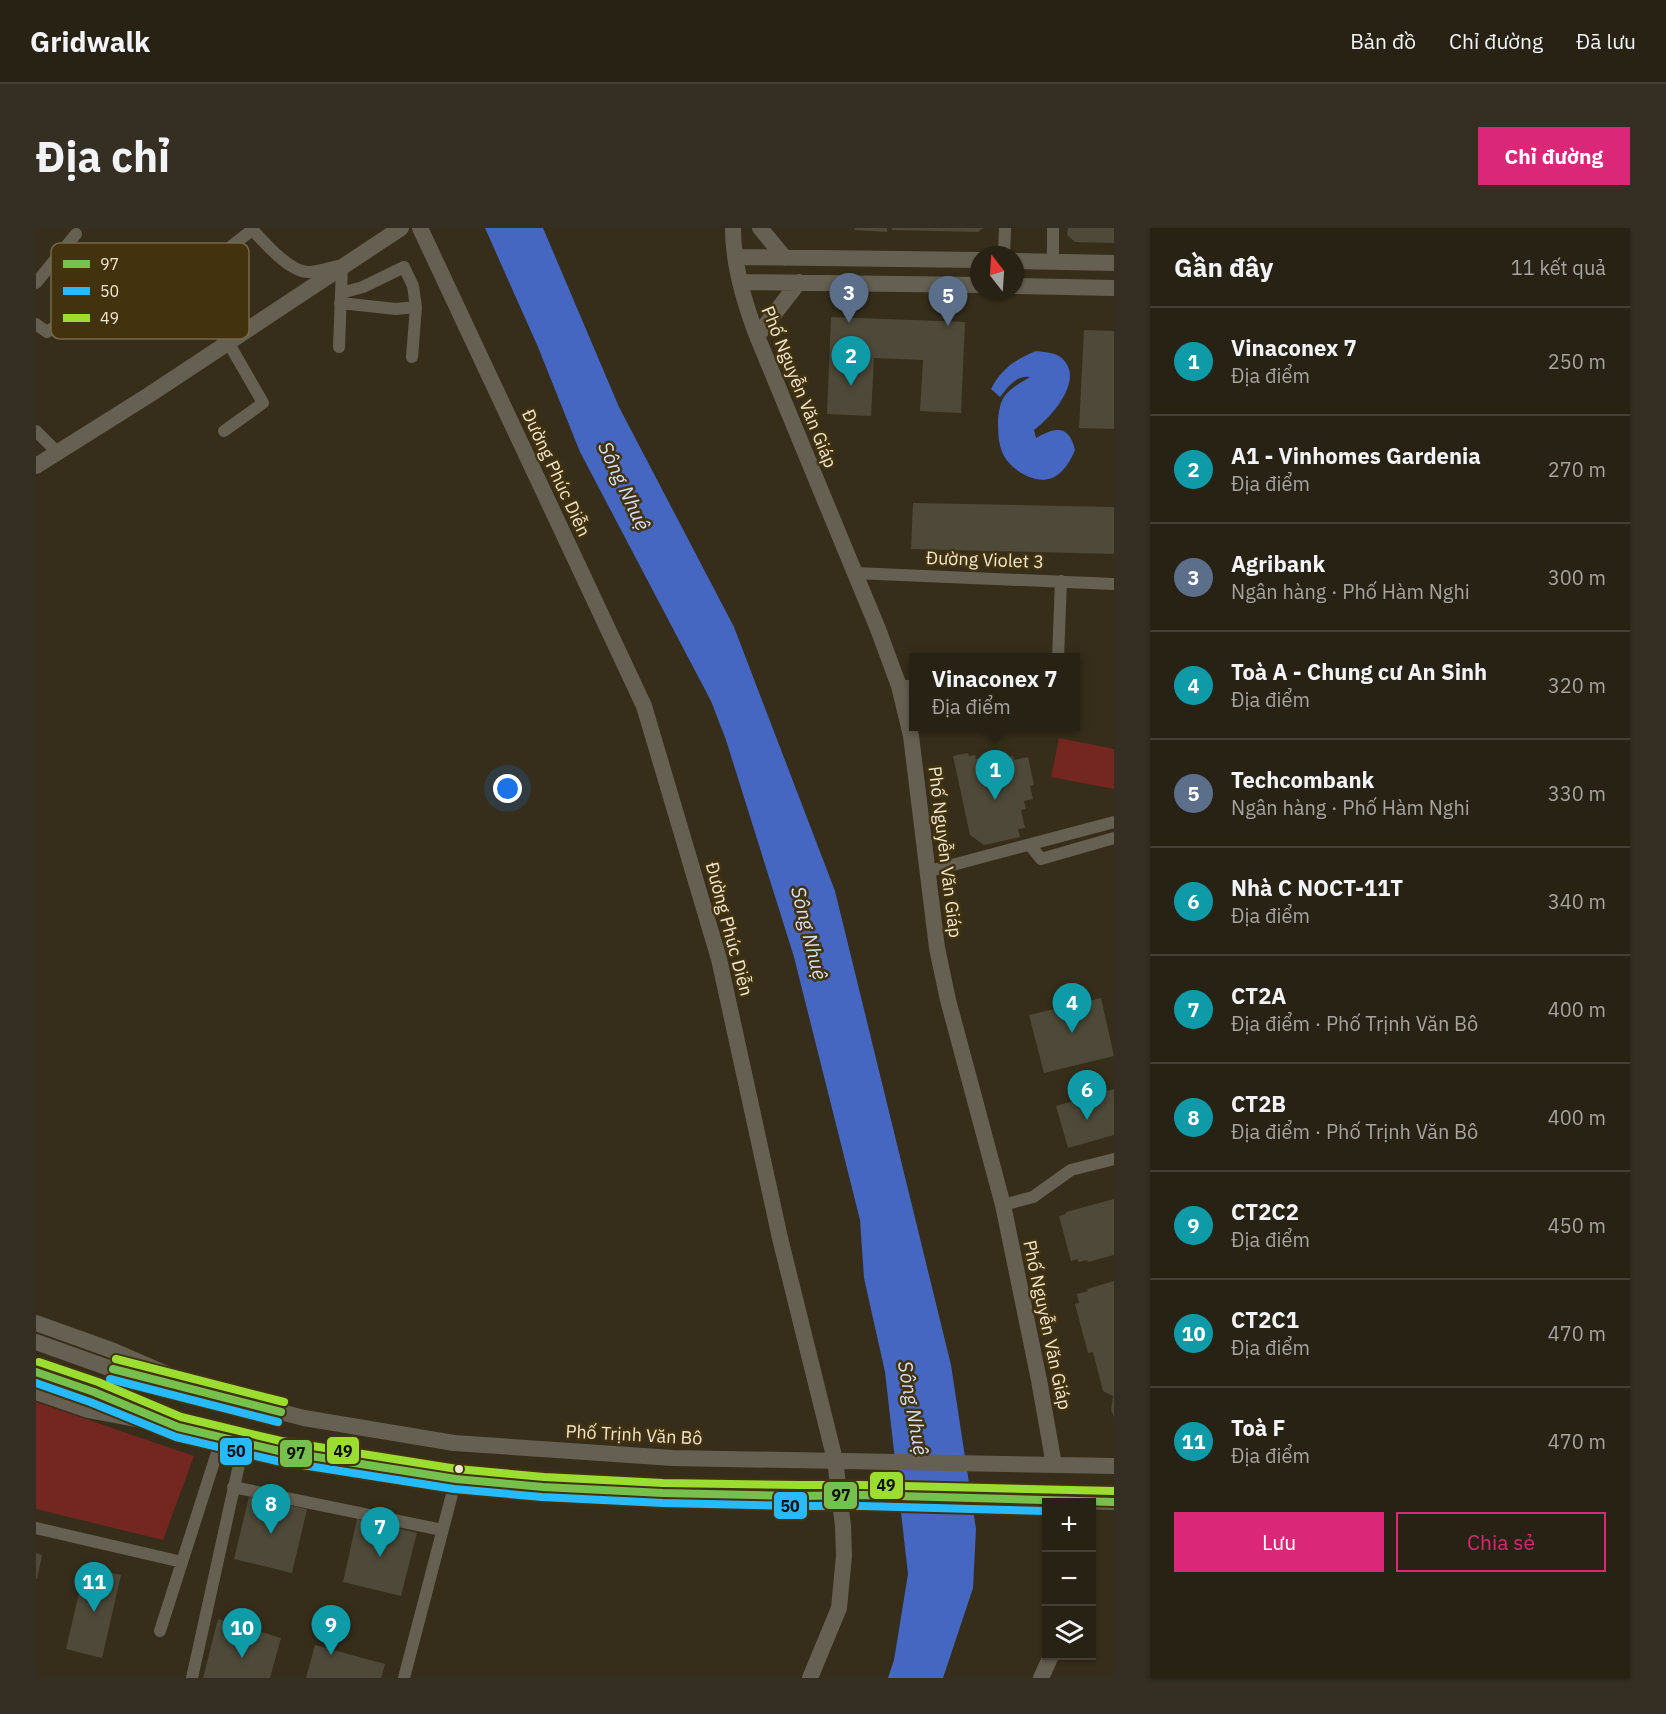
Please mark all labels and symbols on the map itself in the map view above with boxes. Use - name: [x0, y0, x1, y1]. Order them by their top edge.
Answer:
- legend: [51, 243, 249, 339]
- north arrow: [970, 246, 1024, 300]
- text: 97: [100, 254, 119, 274]
- pin: 3: [830, 274, 868, 323]
- pin: 5: [928, 276, 968, 326]
- text: 50: [100, 281, 119, 301]
- street label: Phố Nguyễn Văn Giáp: [756, 302, 842, 471]
- text: 49: [100, 308, 119, 328]
- pin: 2: [832, 336, 870, 386]
- street label: Đường Phúc Diễn: [517, 405, 596, 540]
- water label: Sông Nhuệ: [592, 437, 657, 535]
- street label: Đường Violet 3: [926, 546, 1044, 573]
- pin: 1: [976, 750, 1014, 800]
- street label: Phố Nguyễn Văn Giáp: [924, 765, 967, 939]
- your location: [493, 774, 522, 803]
- street label: Đường Phúc Diễn: [701, 859, 758, 998]
- water label: Sông Nhuệ: [785, 883, 834, 982]
- pin: 4: [1052, 984, 1092, 1033]
- pin: 6: [1068, 1070, 1106, 1120]
- street label: Phố Nguyễn Văn Giáp: [1018, 1238, 1077, 1412]
- water label: Sông Nhuệ: [892, 1359, 935, 1457]
- street label: Phố Trịnh Văn Bô: [565, 1419, 703, 1450]
- line badge: 49: [326, 1436, 360, 1465]
- line badge: 50: [219, 1437, 253, 1466]
- line badge: 97: [279, 1439, 313, 1468]
- text: 50: [226, 1441, 246, 1461]
- text: 49: [333, 1441, 353, 1461]
- text: 97: [286, 1443, 306, 1463]
- unlabelled marker: [453, 1463, 465, 1475]
- line badge: 49: [869, 1471, 904, 1500]
- text: 49: [876, 1475, 896, 1495]
- line badge: 97: [823, 1481, 858, 1510]
- pin: 8: [252, 1484, 290, 1534]
- text: 97: [831, 1485, 851, 1505]
- line badge: 50: [773, 1491, 808, 1520]
- text: 50: [780, 1496, 800, 1516]
- pin: 7: [360, 1508, 400, 1557]
- pin: 11: [74, 1562, 114, 1612]
- pin: 9: [312, 1606, 350, 1655]
- pin: 10: [222, 1608, 262, 1658]

